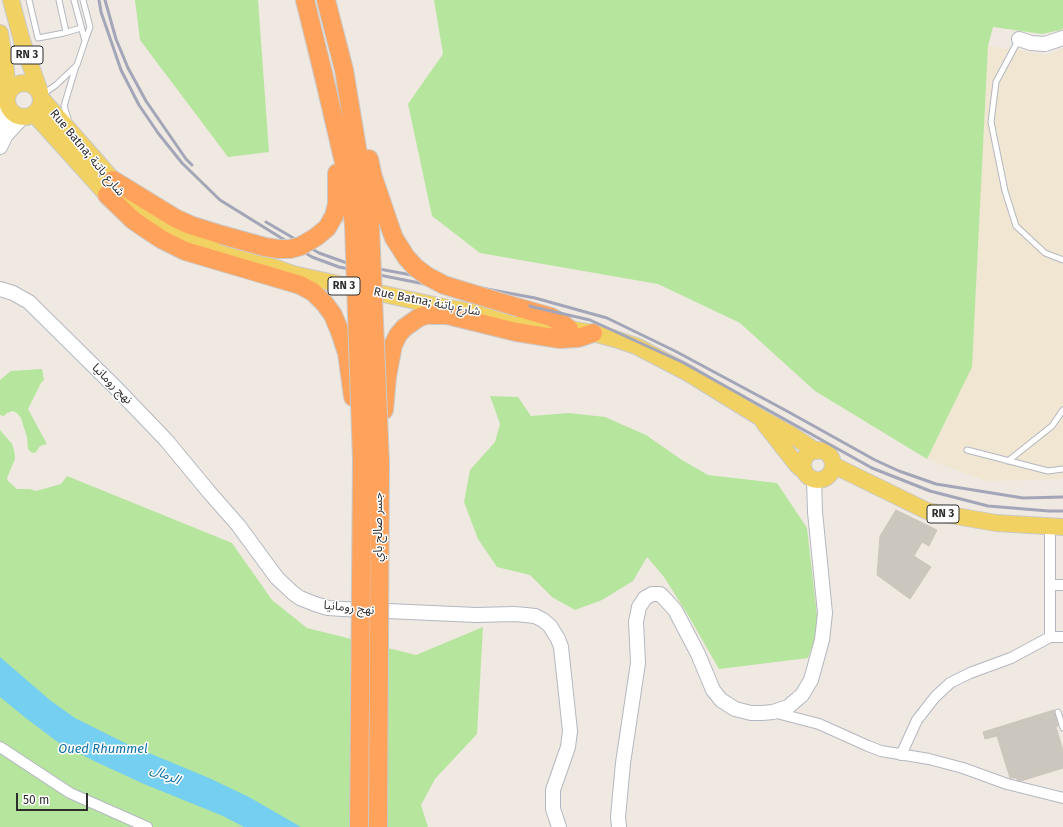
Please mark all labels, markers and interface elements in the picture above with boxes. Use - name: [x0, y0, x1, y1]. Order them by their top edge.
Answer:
- road number: RN 3: [11, 46, 43, 64]
- street label: Rue Batna; شارع باتنة: [47, 107, 127, 199]
- road number: RN 3: [328, 277, 360, 295]
- street label: Rue Batna; شارع باتنة: [372, 285, 482, 319]
- street label: نهج رومانيا: [89, 361, 135, 407]
- street label: جسر صالح باي: [372, 492, 386, 562]
- road number: RN 3: [927, 505, 959, 523]
- street label: نهج رومانيا: [323, 598, 375, 618]
- water label: Oued Rhummel: [58, 741, 148, 757]
- water label: الرمال: [148, 762, 182, 788]
- scale bar: [18, 785, 90, 811]
- text: 50 m: [23, 793, 49, 807]

